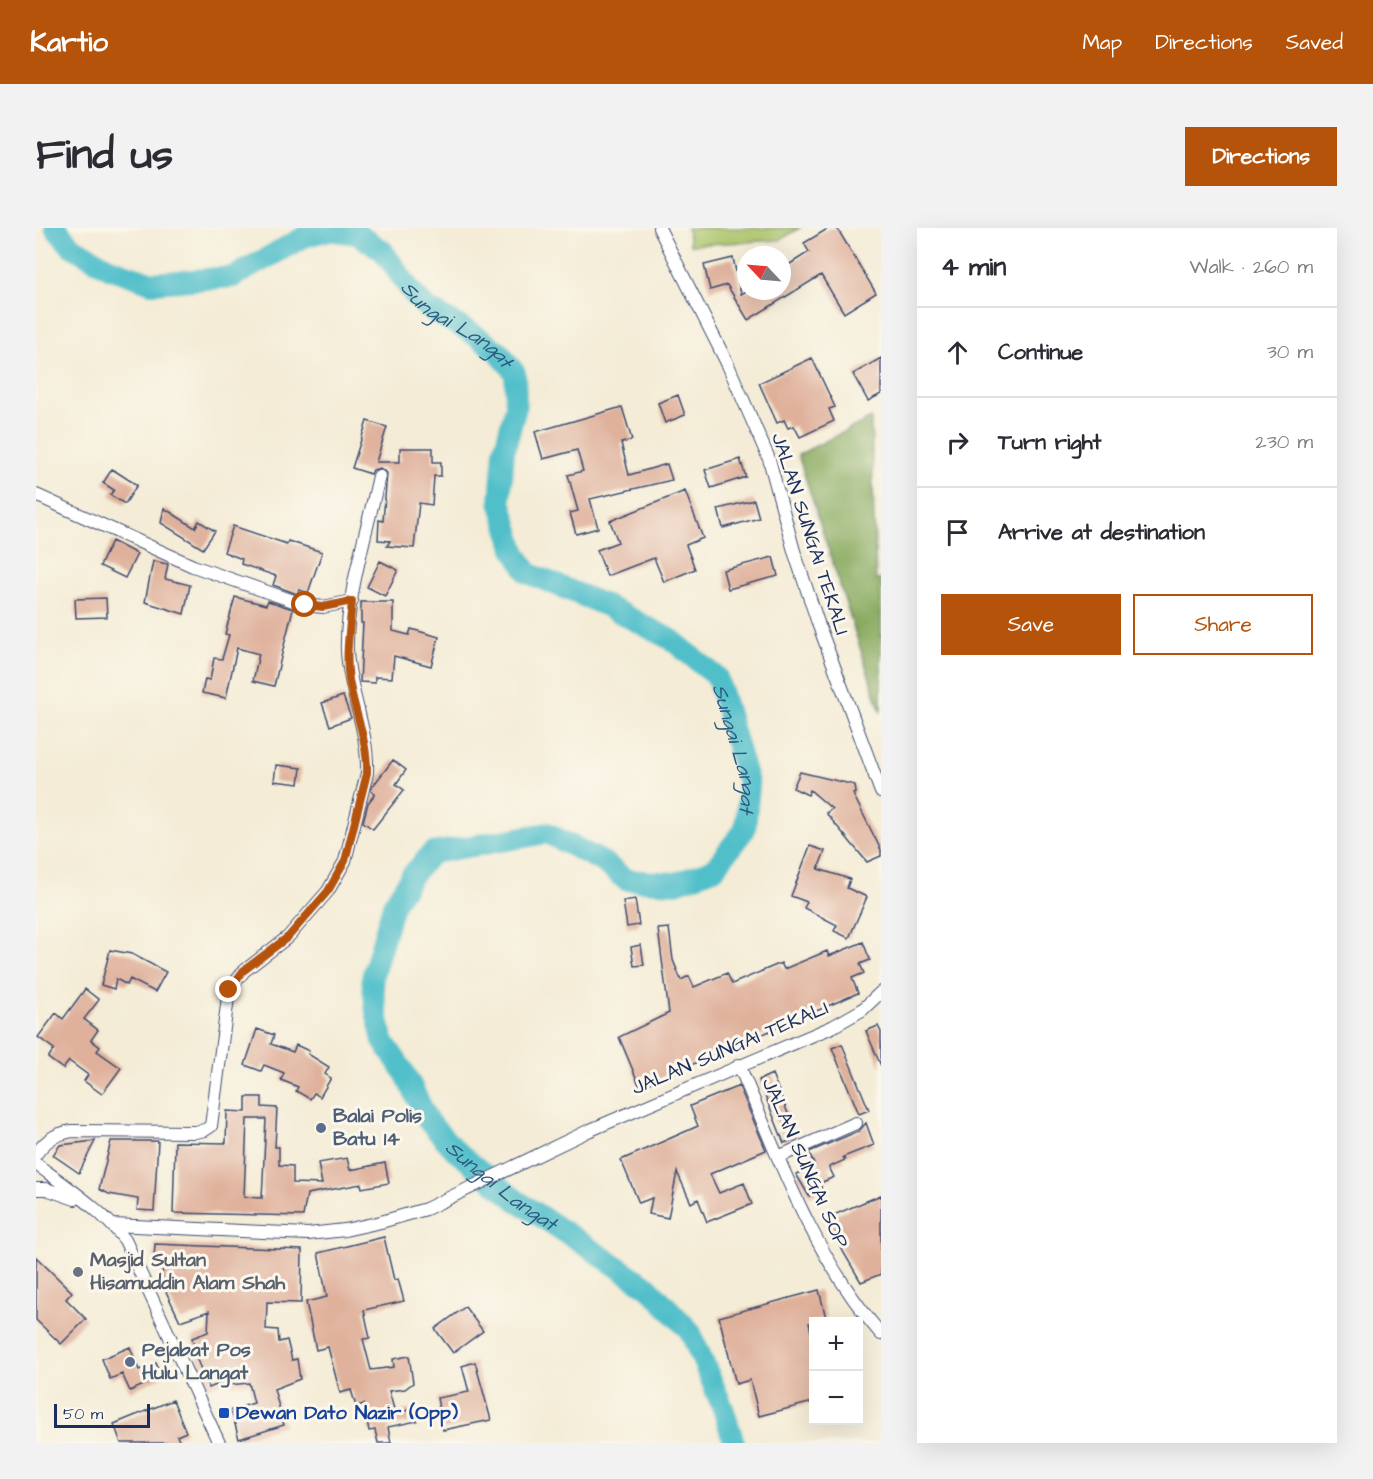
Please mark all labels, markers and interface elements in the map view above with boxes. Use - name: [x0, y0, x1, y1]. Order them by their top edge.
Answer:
- text: Kartio: [30, 23, 108, 62]
- text: Map: [1082, 28, 1122, 57]
- text: Directions: [1155, 28, 1253, 57]
- text: Saved: [1286, 28, 1343, 57]
- text: Find us: [36, 127, 173, 185]
- button: Directions: [1185, 127, 1337, 186]
- north arrow: [737, 246, 791, 300]
- text: 4 min: [941, 249, 1006, 285]
- text: Walk · 260 m: [1190, 253, 1313, 281]
- water label: Sungai Langat: [394, 275, 522, 376]
- icon: ahead: [941, 336, 974, 369]
- text: Continue: [998, 337, 1083, 368]
- text: 30 m: [1267, 338, 1313, 366]
- icon: right: [941, 426, 974, 459]
- text: Turn right: [998, 427, 1101, 458]
- text: 230 m: [1255, 428, 1313, 456]
- street label: JALAN SUNGAI TEKALI: [764, 429, 856, 639]
- icon: arrive: [941, 516, 974, 549]
- text: Arrive at destination: [998, 517, 1205, 548]
- route start: [291, 591, 317, 617]
- button: Save: [941, 594, 1121, 655]
- button: Share: [1133, 594, 1313, 655]
- water label: Sungai Langat: [705, 680, 764, 817]
- route end: [215, 976, 241, 1002]
- street label: JALAN SUNGAI TEKALI: [627, 994, 833, 1102]
- street label: JALAN SUNGAI SOP: [755, 1073, 855, 1253]
- place label: Balai Polis Batu 14: [333, 1102, 422, 1153]
- marker: Balai Polis Batu 14: [314, 1121, 328, 1135]
- water label: Sungai Langat: [439, 1134, 565, 1239]
- place label: Masjid Sultan Hisamuddin Alam Shah: [90, 1246, 286, 1297]
- marker: Masjid Sultan Hisamuddin Alam Shah: [71, 1265, 85, 1279]
- map controls: [809, 1317, 863, 1425]
- button: +: [809, 1317, 863, 1371]
- place label: Pejabat Pos Hulu Langat: [142, 1336, 251, 1388]
- marker: Pejabat Pos Hulu Langat: [123, 1355, 137, 1369]
- button: −: [809, 1371, 863, 1425]
- place label: Dewan Dato Nazir (Opp): [236, 1399, 458, 1427]
- scale bar: [54, 1401, 150, 1428]
- text: 50 m: [63, 1403, 103, 1425]
- marker: Dewan Dato Nazir (Opp): [217, 1406, 231, 1420]

